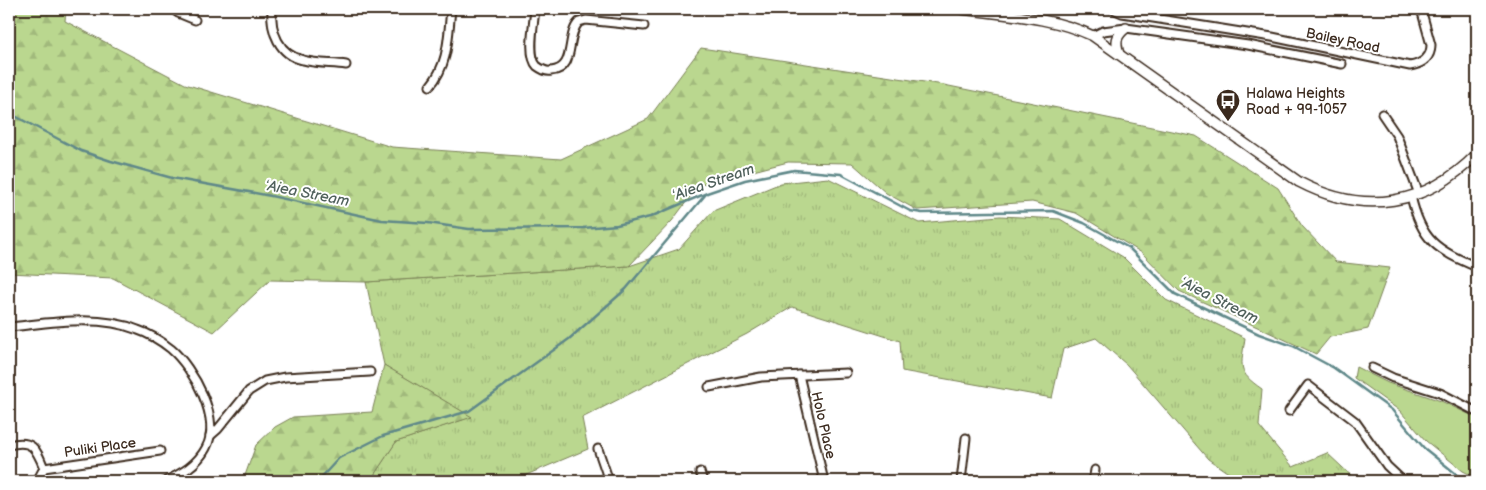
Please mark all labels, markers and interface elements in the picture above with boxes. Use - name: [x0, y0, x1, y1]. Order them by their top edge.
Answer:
- street label: Bailey Road: [1304, 24, 1381, 57]
- place label: Halawa Heights Road + 99-1057: [1246, 85, 1347, 118]
- bus stop icon: Halawa Heights Road + 99-1057: [1215, 88, 1241, 122]
- water label: ʻAiea Stream: [669, 159, 757, 205]
- water label: ʻAiea Stream: [263, 176, 351, 211]
- water label: ʻAiea Stream: [1176, 272, 1261, 328]
- street label: Holo Place: [808, 390, 839, 460]
- street label: Puliki Place: [63, 434, 137, 461]

